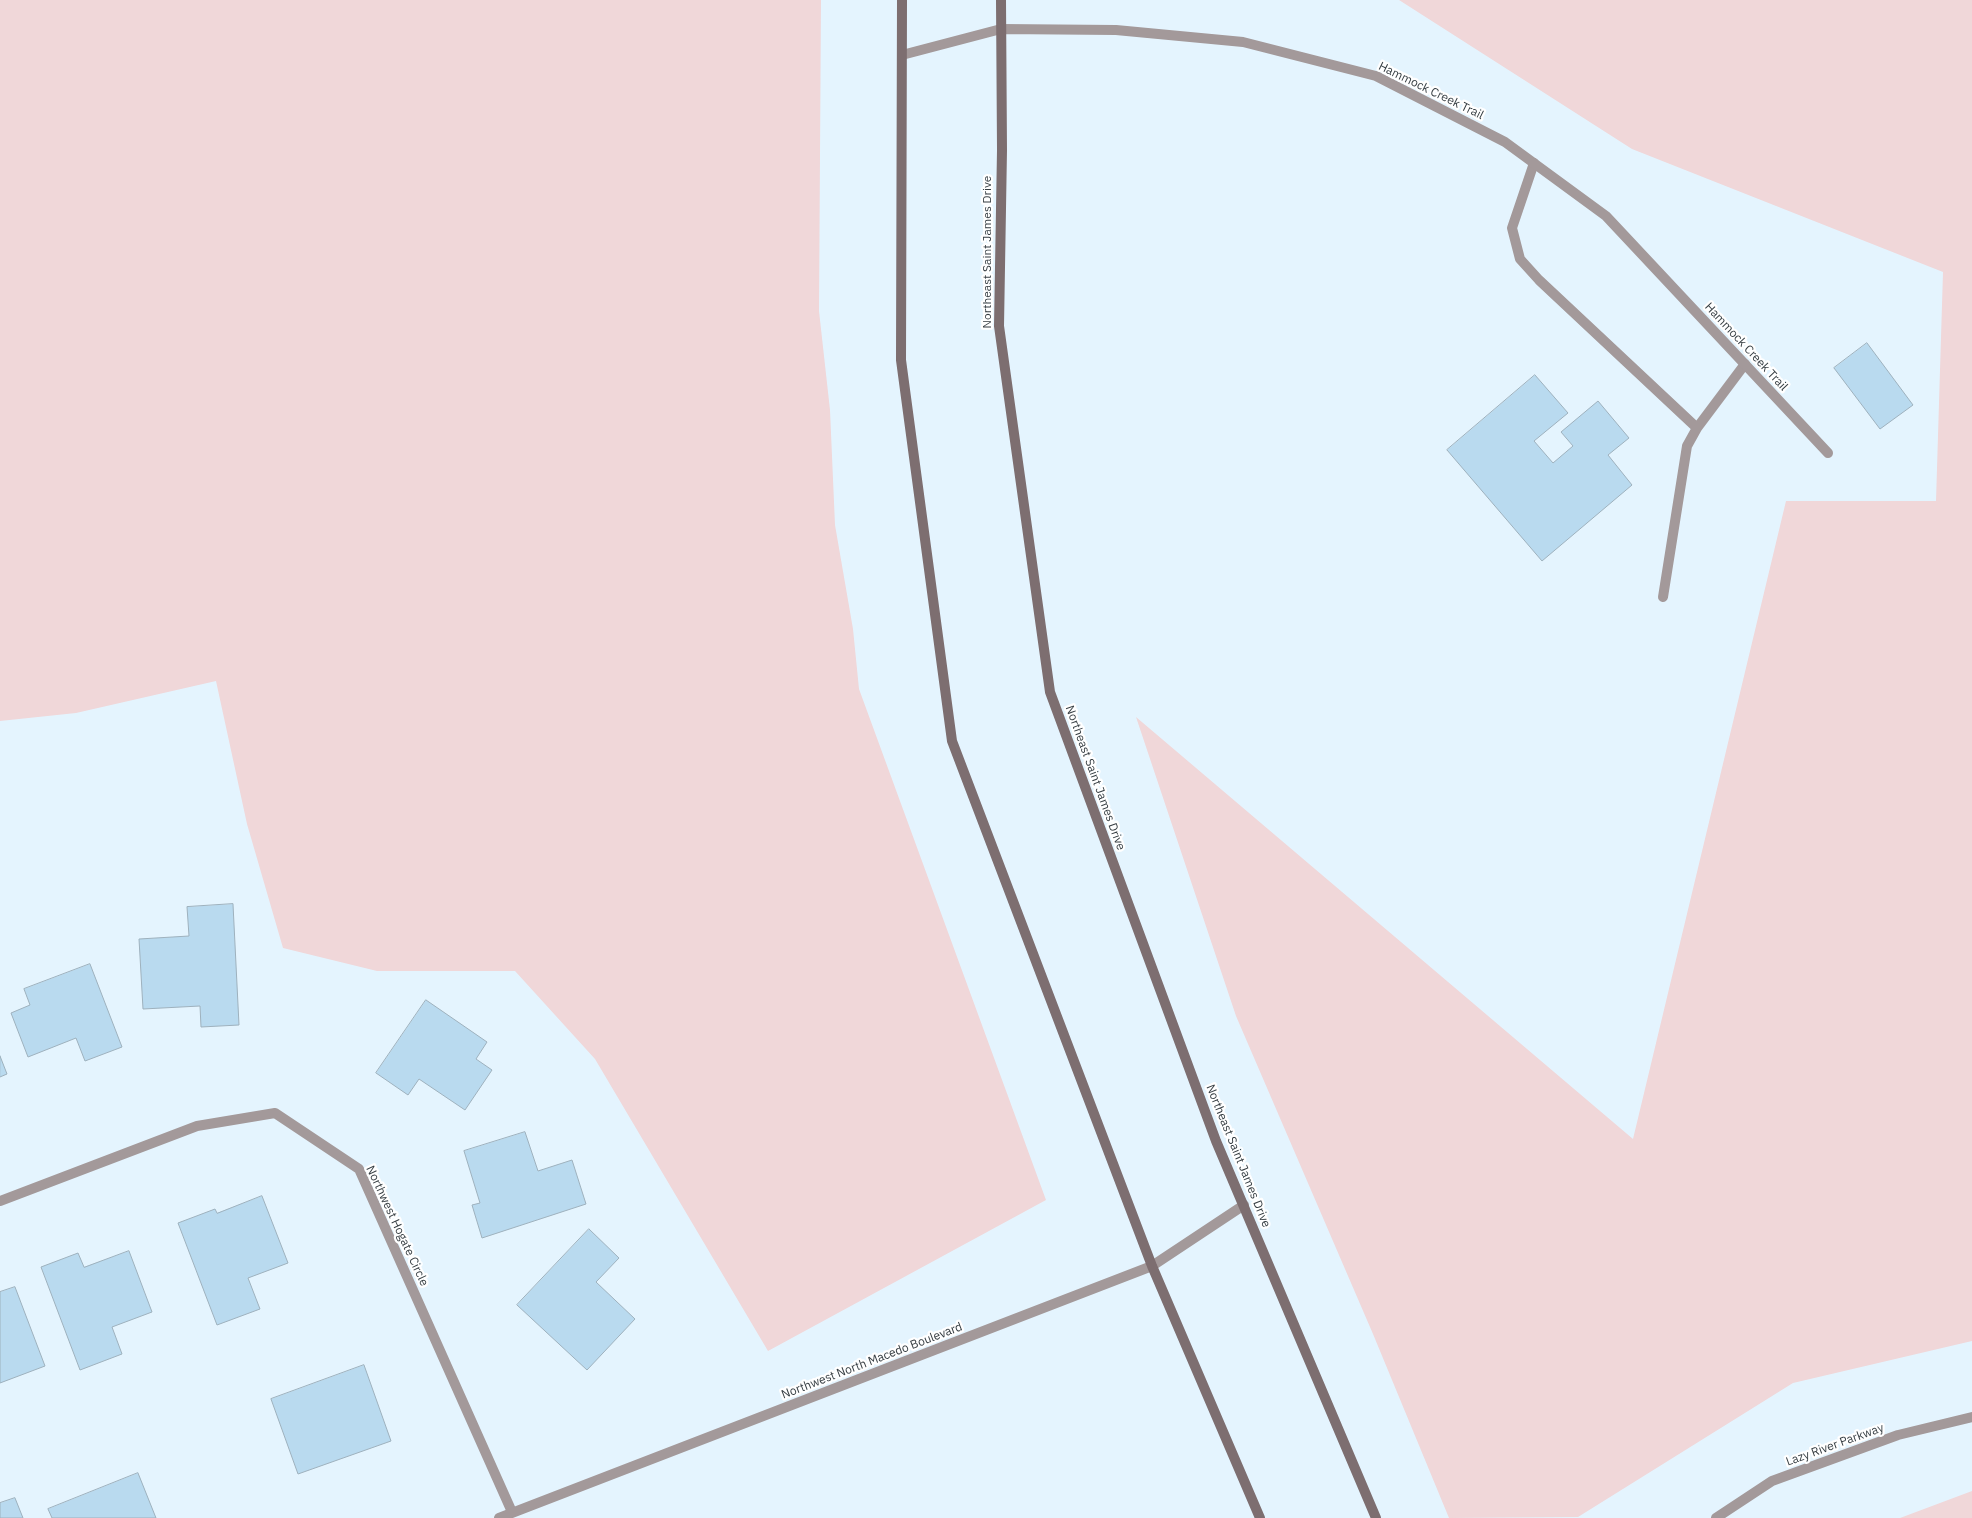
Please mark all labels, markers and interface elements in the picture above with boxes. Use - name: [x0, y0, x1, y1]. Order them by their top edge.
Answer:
- street label: Hammock Creek Trail: [1376, 59, 1486, 123]
- street label: Northeast Saint James Drive: [981, 176, 995, 328]
- street label: Hammock Creek Trail: [1701, 300, 1791, 394]
- street label: Northeast Saint James Drive: [1062, 704, 1128, 852]
- street label: Northeast Saint James Drive: [1203, 1082, 1273, 1230]
- street label: Northwest Hogate Circle: [363, 1163, 431, 1289]
- street label: Northwest North Macedo Boulevard: [780, 1320, 964, 1402]
- street label: Lazy River Parkway: [1784, 1421, 1886, 1469]

